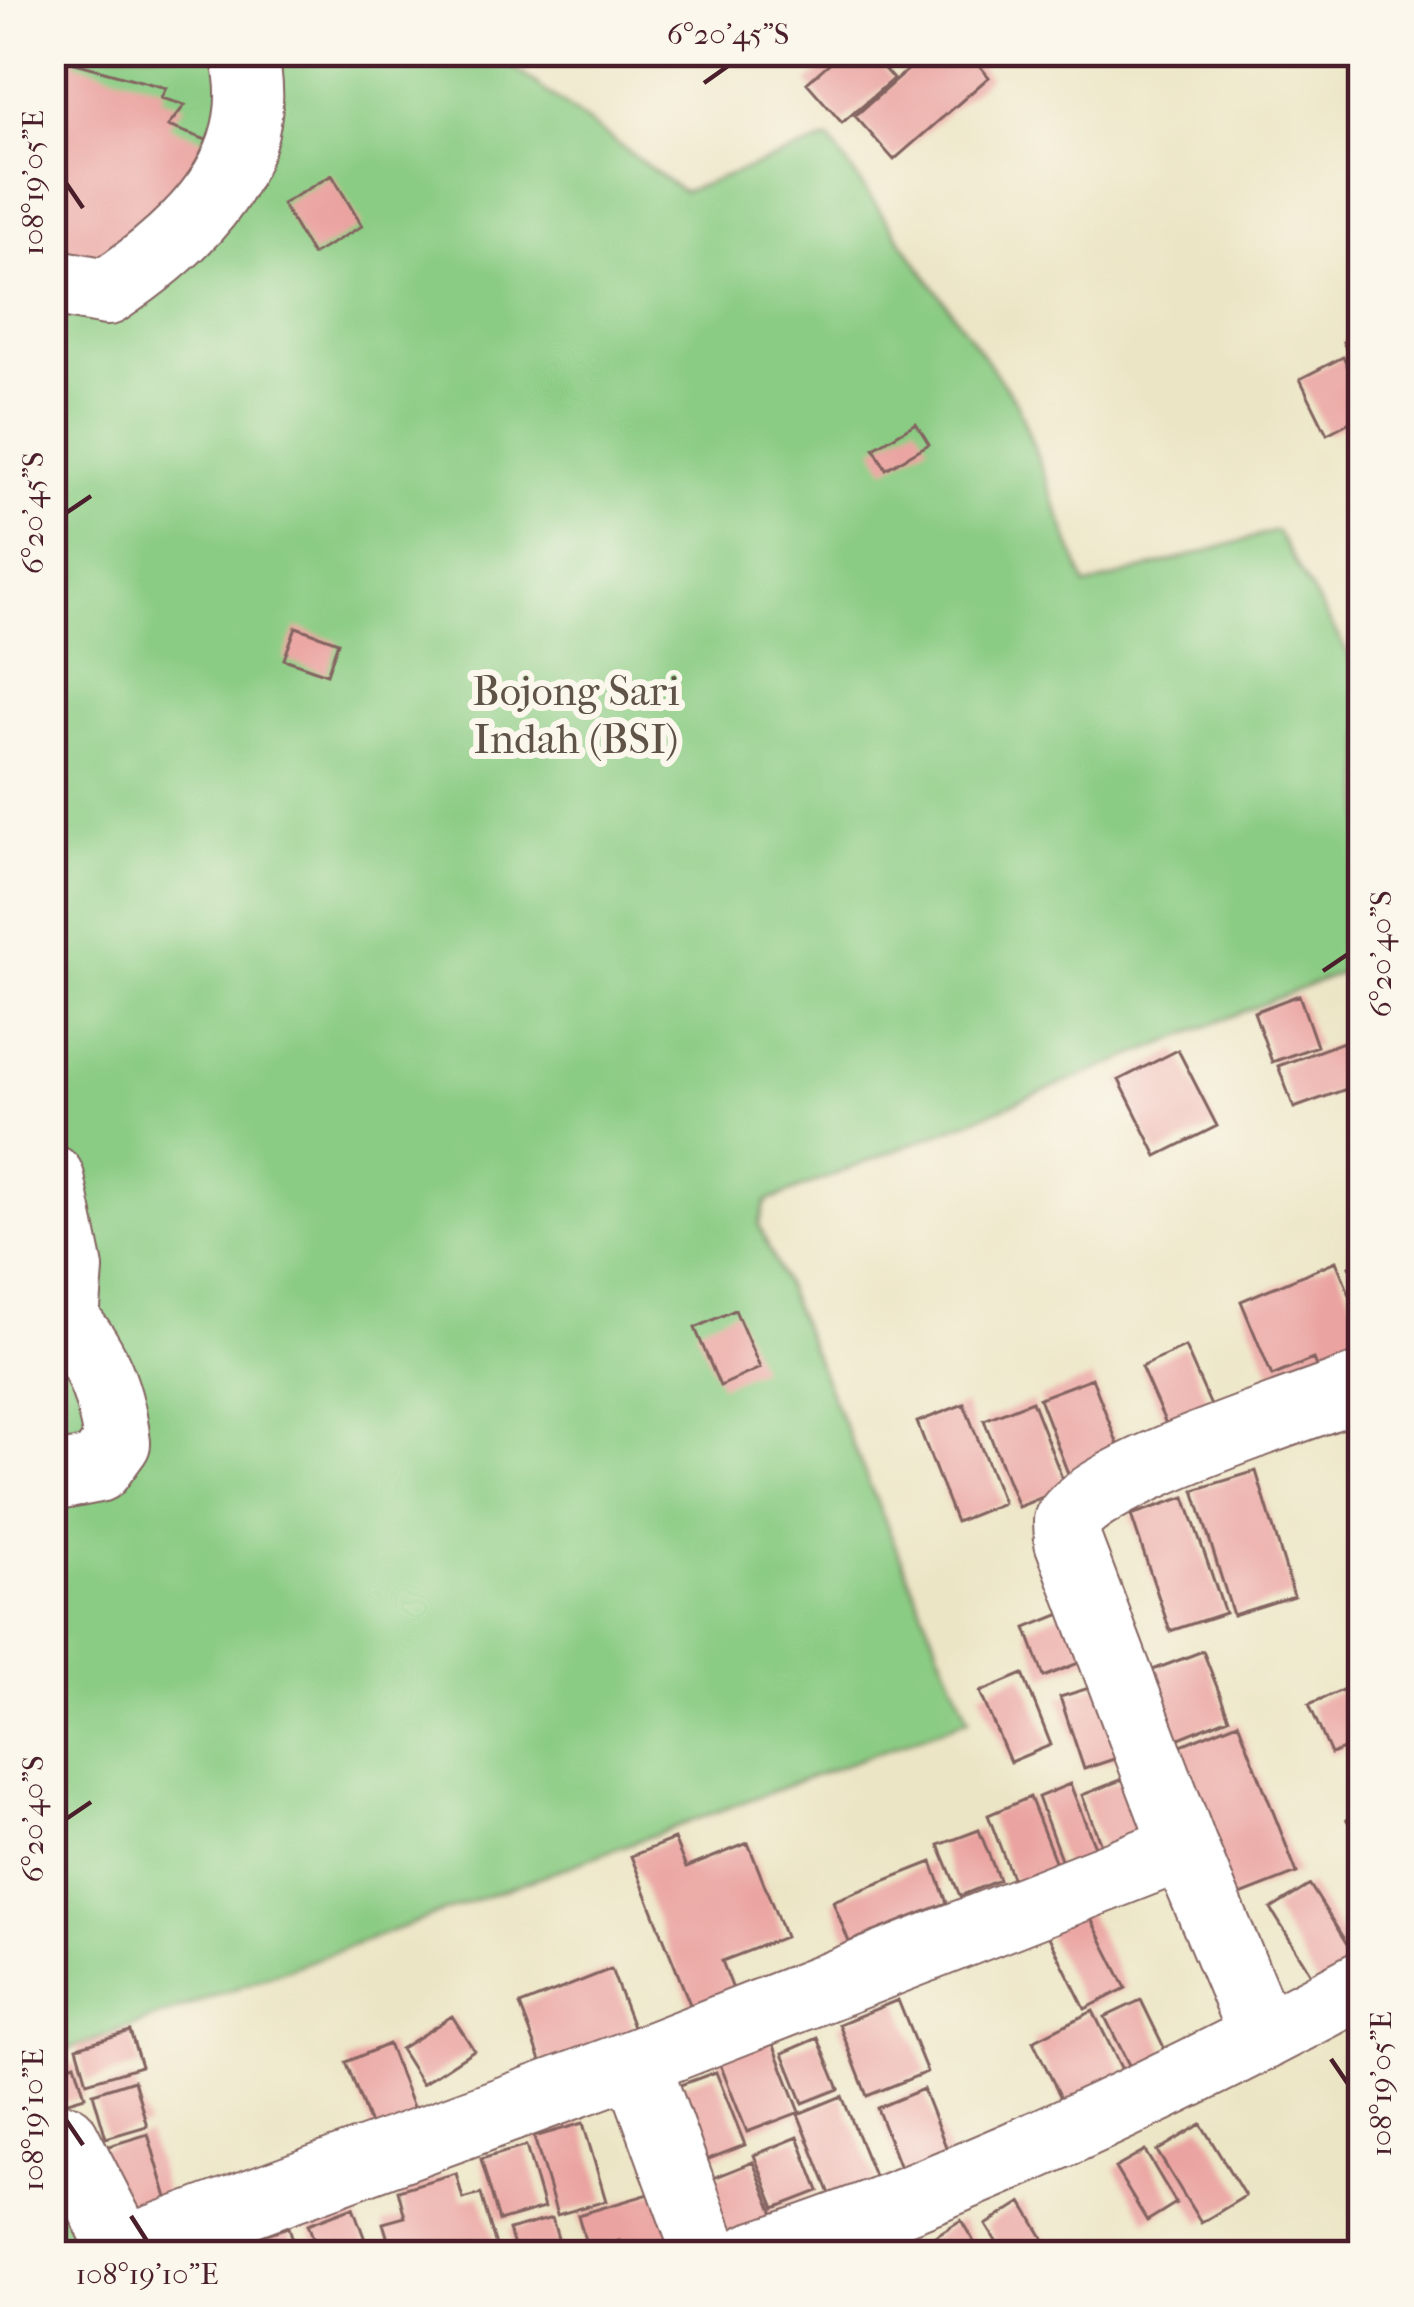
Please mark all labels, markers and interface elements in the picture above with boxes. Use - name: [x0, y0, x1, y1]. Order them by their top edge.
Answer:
- text: 6°20'45"S: [667, 17, 789, 52]
- text: 108°19'05"E: [16, 110, 51, 256]
- text: 6°20'45"S: [16, 452, 51, 574]
- park label: Bojong Sari Indah (BSI): [472, 667, 680, 764]
- text: 6°20'40"S: [1364, 890, 1399, 1018]
- text: 6°20'40"S: [16, 1755, 51, 1883]
- text: 108°19'05"E: [1364, 2011, 1399, 2157]
- text: 108°19'10"E: [16, 2048, 51, 2192]
- text: 108°19'10"E: [75, 2257, 219, 2292]

